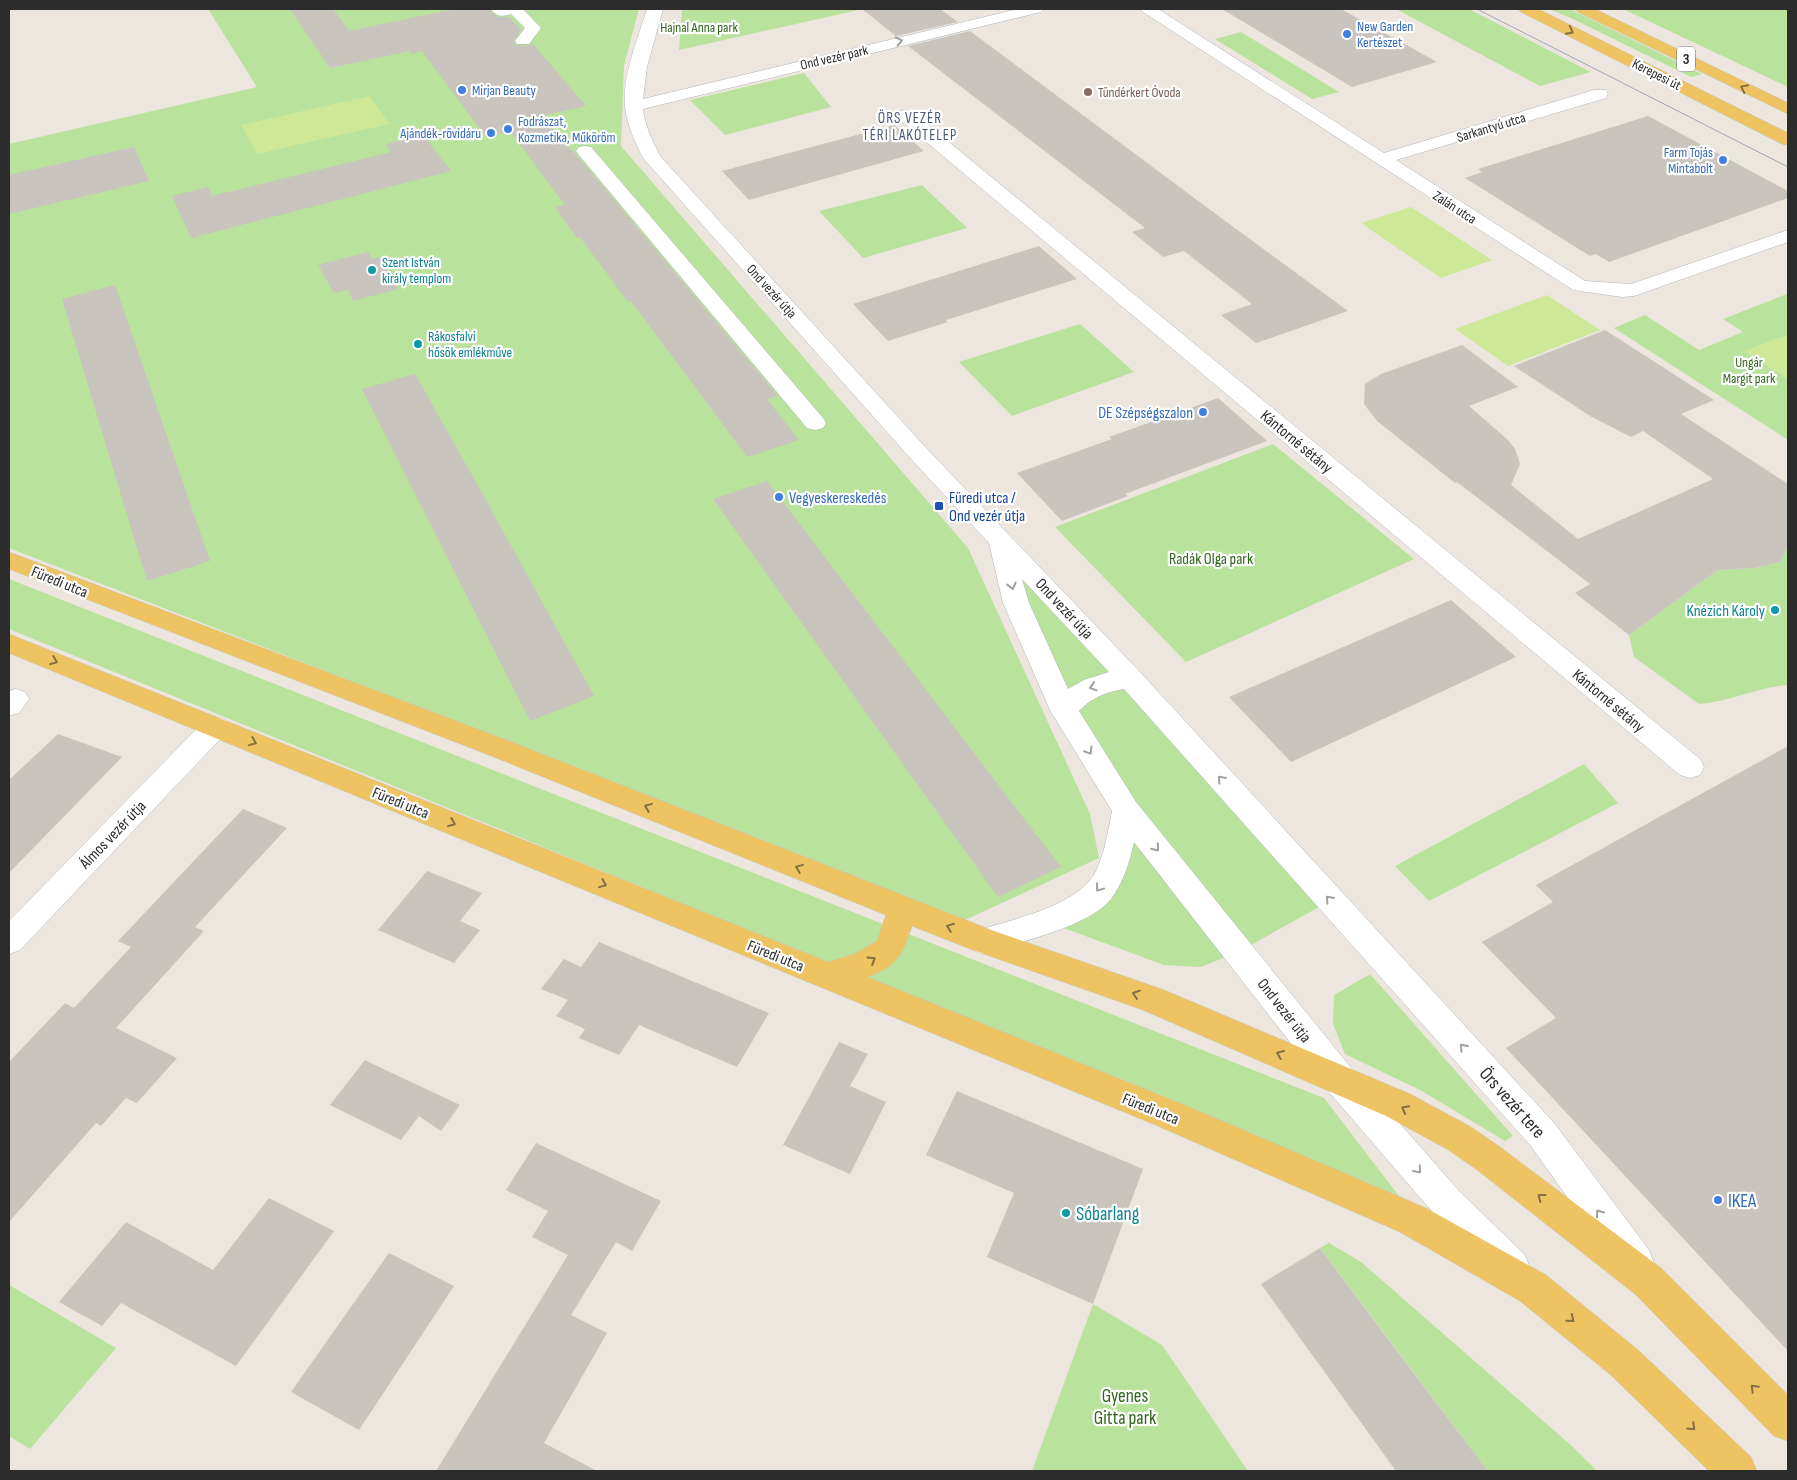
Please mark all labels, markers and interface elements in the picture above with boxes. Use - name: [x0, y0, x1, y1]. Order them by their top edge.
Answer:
- place label: New Garden Kertészet: [1357, 18, 1413, 51]
- park label: Hajnal Anna park: [660, 19, 738, 36]
- one-way arrow: [1565, 24, 1574, 35]
- marker: New Garden Kertészet: [1341, 28, 1353, 40]
- one-way arrow: [895, 36, 904, 47]
- street label: Ond vezér park: [799, 41, 870, 74]
- road number: 3: [1677, 46, 1695, 72]
- street label: Kerepesi út: [1630, 55, 1684, 94]
- place label: Mirjan Beauty: [472, 82, 536, 99]
- marker: Mirjan Beauty: [456, 84, 468, 96]
- place label: Tündérkert Óvoda: [1098, 84, 1181, 101]
- one-way arrow: [1741, 84, 1750, 94]
- marker: Tündérkert Óvoda: [1082, 86, 1094, 98]
- district label: ÖRS VEZÉR TÉRI LAKÓTELEP: [863, 109, 957, 145]
- street label: Sarkantyú utca: [1455, 109, 1527, 146]
- place label: Fodrászat, Kozmetika, Műköröm: [518, 113, 616, 146]
- marker: Fodrászat, Kozmetika, Műköröm: [502, 123, 514, 135]
- place label: Ajándék-rövidáru: [399, 125, 481, 142]
- marker: Ajándék-rövidáru: [485, 127, 497, 139]
- place label: Farm Tojás Mintabolt: [1664, 144, 1713, 177]
- marker: Farm Tojás Mintabolt: [1717, 154, 1729, 166]
- street label: Zalán utca: [1430, 187, 1480, 228]
- place label: Szent István király templom: [382, 254, 451, 287]
- street label: Ond vezér útja: [743, 261, 800, 322]
- marker: Szent István király templom: [366, 264, 378, 276]
- place label: Rákosfalvi hősök emlékműve: [428, 328, 512, 361]
- marker: Rákosfalvi hősök emlékműve: [412, 338, 424, 350]
- park label: Ungár Margit park: [1723, 354, 1776, 387]
- place label: DE Szépségszalon: [1098, 404, 1193, 423]
- marker: DE Szépségszalon: [1197, 406, 1209, 418]
- street label: Kántorné sétány: [1256, 407, 1336, 478]
- place label: Vegyeskereskedés: [789, 489, 887, 508]
- place label: Füredi utca / Ond vezér útja: [949, 489, 1025, 526]
- marker: Vegyeskereskedés: [773, 491, 785, 503]
- marker: Füredi utca / Ond vezér útja: [933, 500, 945, 512]
- park label: Radák Olga park: [1169, 550, 1253, 569]
- street label: Füredi utca: [28, 562, 91, 602]
- street label: Ond vezér útja: [1031, 575, 1097, 643]
- one-way arrow: [1006, 581, 1017, 590]
- place label: Knézich Károly: [1687, 602, 1765, 621]
- marker: Knézich Károly: [1769, 604, 1781, 616]
- one-way arrow: [49, 655, 58, 665]
- street label: Kántorné sétány: [1568, 666, 1648, 737]
- one-way arrow: [1089, 681, 1098, 691]
- one-way arrow: [248, 736, 257, 746]
- one-way arrow: [1083, 746, 1093, 755]
- one-way arrow: [1217, 775, 1226, 784]
- street label: Füredi utca: [369, 783, 432, 823]
- street label: Álmos vezér útja: [75, 797, 150, 874]
- one-way arrow: [644, 803, 653, 814]
- one-way arrow: [447, 817, 456, 827]
- one-way arrow: [1151, 842, 1159, 851]
- one-way arrow: [795, 863, 804, 874]
- one-way arrow: [598, 878, 607, 889]
- one-way arrow: [1096, 882, 1105, 892]
- one-way arrow: [1326, 896, 1335, 905]
- one-way arrow: [946, 923, 955, 934]
- street label: Füredi utca: [744, 936, 807, 976]
- one-way arrow: [866, 957, 875, 966]
- street label: Ond vezér útja: [1253, 975, 1315, 1047]
- one-way arrow: [1132, 990, 1141, 1000]
- one-way arrow: [1460, 1043, 1469, 1052]
- one-way arrow: [1276, 1050, 1285, 1061]
- street label: Örs vezér tere: [1474, 1063, 1550, 1143]
- street label: Füredi utca: [1119, 1089, 1182, 1129]
- one-way arrow: [1401, 1105, 1410, 1115]
- one-way arrow: [1413, 1164, 1421, 1173]
- place label: IKEA: [1728, 1190, 1757, 1213]
- one-way arrow: [1537, 1194, 1547, 1203]
- marker: IKEA: [1712, 1194, 1724, 1206]
- place label: Sóbarlang: [1076, 1203, 1140, 1226]
- marker: Sóbarlang: [1060, 1207, 1072, 1219]
- one-way arrow: [1597, 1210, 1605, 1219]
- one-way arrow: [1565, 1314, 1574, 1322]
- one-way arrow: [1751, 1384, 1760, 1393]
- park label: Gyenes Gitta park: [1094, 1385, 1157, 1430]
- one-way arrow: [1687, 1421, 1696, 1430]

